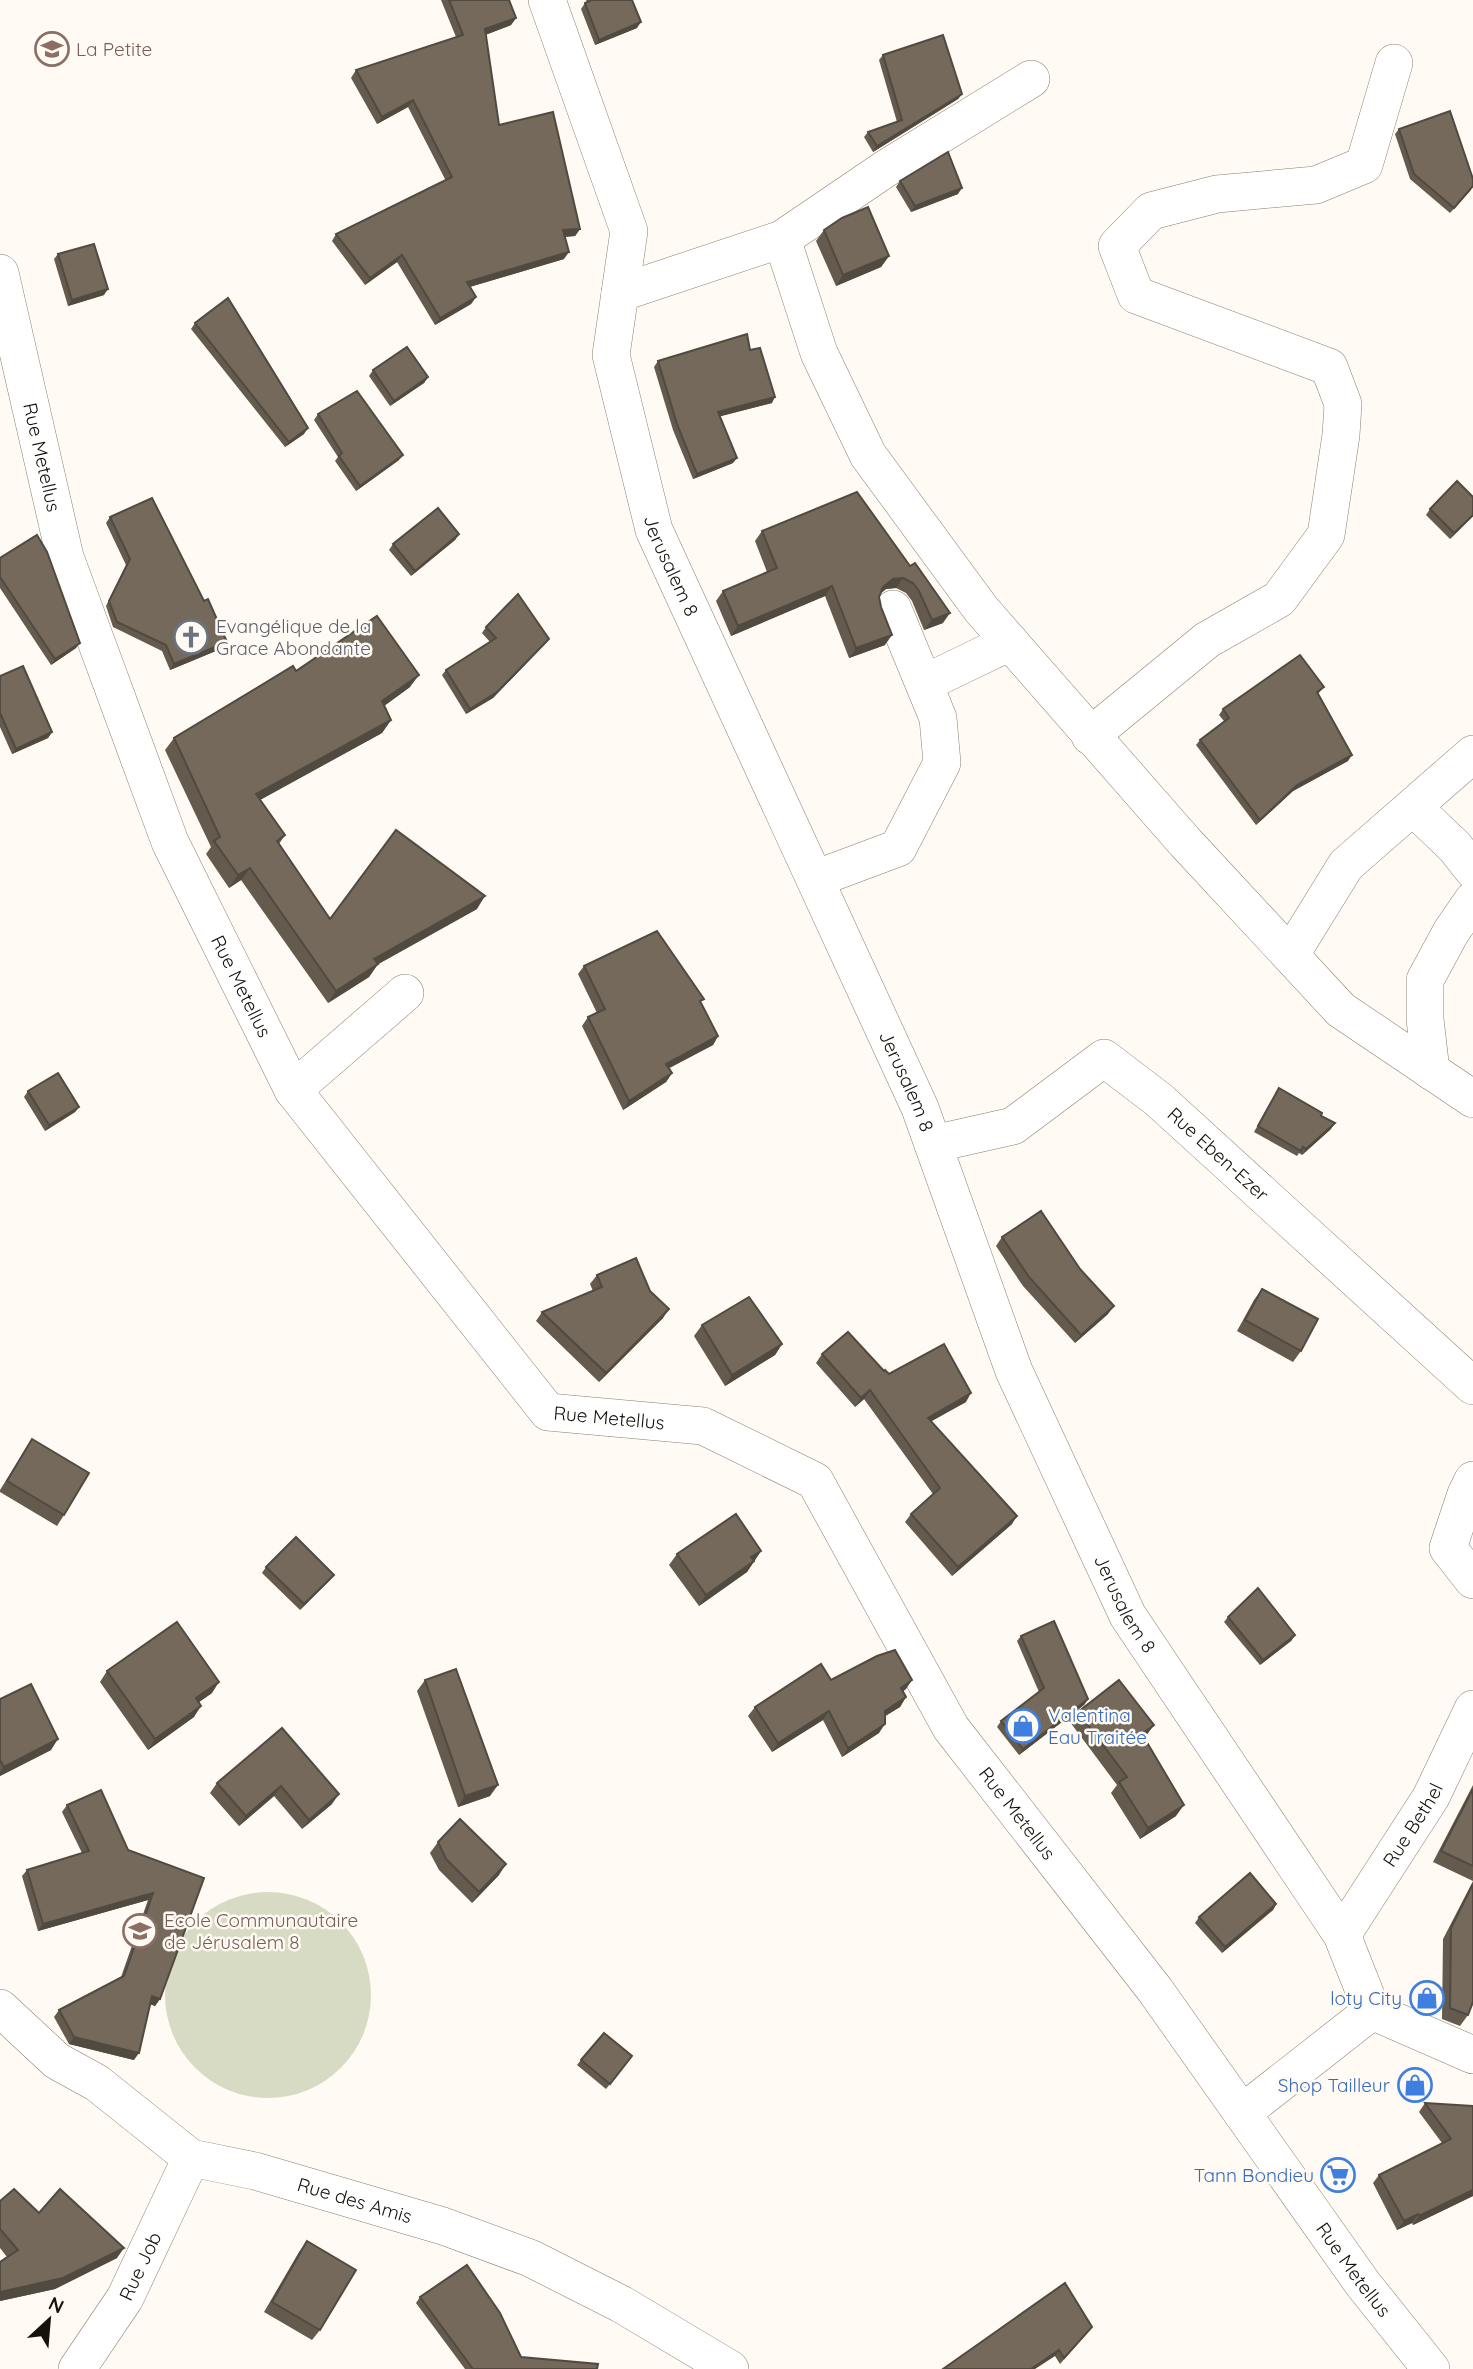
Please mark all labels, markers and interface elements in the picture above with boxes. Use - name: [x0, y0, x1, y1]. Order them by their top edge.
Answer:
- school or university icon: La Petite: [33, 30, 71, 68]
- place label: La Petite: [76, 37, 152, 61]
- street label: Rue Metellus: [18, 400, 66, 514]
- street label: Jerusalem 8: [639, 513, 704, 620]
- place label: Evangélique de la Grace Abondante: [216, 614, 371, 660]
- church icon: Evangélique de la Grace Abondante: [172, 618, 210, 656]
- street label: Rue Metellus: [206, 931, 277, 1041]
- street label: Jerusalem 8: [874, 1027, 939, 1135]
- street label: Rue Eben-Ezer: [1163, 1102, 1274, 1207]
- street label: Rue Metellus: [553, 1401, 666, 1434]
- street label: Jerusalem 8: [1089, 1551, 1161, 1657]
- place label: Valentina Eau Traitée: [1048, 1703, 1147, 1749]
- shop icon: Valentina Eau Traitée: [1004, 1707, 1042, 1745]
- street label: Rue Metellus: [974, 1762, 1061, 1865]
- street label: Rue Bethel: [1377, 1779, 1448, 1871]
- place label: Ecole Communautaire de Jérusalem 8: [164, 1908, 358, 1954]
- school or university icon: Ecole Communautaire de Jérusalem 8: [121, 1912, 159, 1950]
- shop icon: loty City: [1408, 1979, 1446, 2017]
- place label: loty City: [1330, 1986, 1402, 2010]
- shop icon: Shop Tailleur: [1396, 2066, 1434, 2104]
- place label: Shop Tailleur: [1278, 2073, 1391, 2097]
- supermarket icon: Tann Bondieu: [1319, 2156, 1357, 2194]
- place label: Tann Bondieu: [1194, 2163, 1314, 2187]
- street label: Rue des Amis: [295, 2172, 415, 2228]
- street label: Rue Metellus: [1311, 2218, 1396, 2322]
- street label: Rue Job: [114, 2228, 167, 2304]
- north arrow: [14, 2285, 84, 2355]
- text: N: [45, 2291, 68, 2319]

